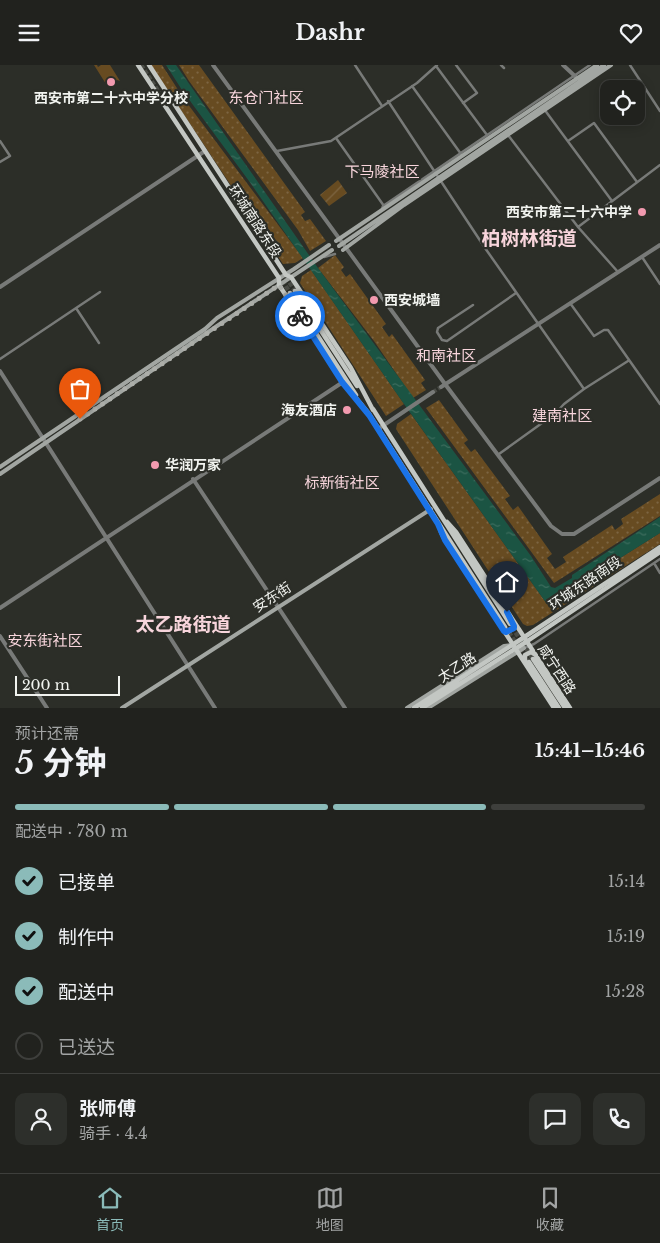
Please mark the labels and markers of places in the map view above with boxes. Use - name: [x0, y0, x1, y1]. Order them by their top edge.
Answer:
- marker: 西安市第二十六中学分校: [105, 76, 117, 88]
- place label: 西安市第二十六中学分校: [34, 89, 188, 107]
- place label: 西安市第二十六中学: [506, 203, 632, 221]
- marker: 西安市第二十六中学: [636, 206, 648, 218]
- place label: 西安城墙: [384, 291, 440, 309]
- marker: 西安城墙: [368, 294, 380, 306]
- pin: [59, 368, 101, 419]
- place label: 海友酒店: [281, 401, 337, 419]
- marker: 海友酒店: [341, 404, 353, 416]
- place label: 华润万家: [165, 456, 221, 474]
- marker: 华润万家: [149, 459, 161, 471]
- pin: [486, 561, 528, 612]

